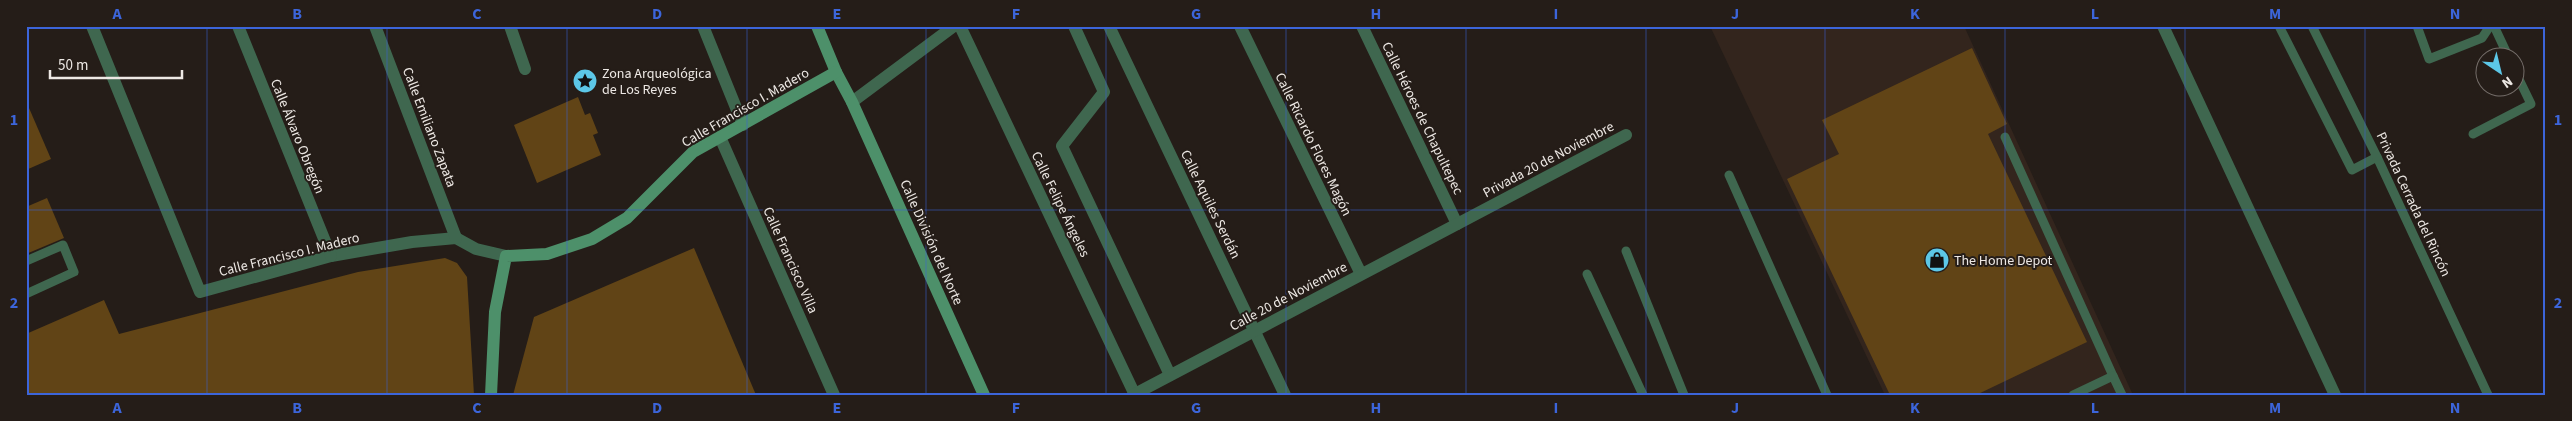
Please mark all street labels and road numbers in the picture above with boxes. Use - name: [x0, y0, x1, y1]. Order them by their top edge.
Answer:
- street label: Calle Héroes de Chapultepec: [1376, 39, 1468, 199]
- street label: Calle Francisco I. Madero: [678, 63, 813, 153]
- street label: Calle Emiliano Zapata: [397, 65, 461, 190]
- street label: Calle Ricardo Flores Magón: [1270, 69, 1357, 220]
- street label: Calle Álvaro Obregón: [265, 76, 329, 197]
- street label: Privada 20 de Noviembre: [1479, 117, 1618, 203]
- street label: Privada Cerrada del Rincón: [2371, 129, 2455, 280]
- street label: Calle Aquiles Serdán: [1175, 146, 1245, 262]
- street label: Calle Felipe Ángeles: [1026, 148, 1094, 261]
- street label: Calle División del Norte: [894, 176, 968, 308]
- street label: Calle Francisco Villa: [758, 204, 823, 317]
- street label: Calle Francisco I. Madero: [217, 228, 362, 282]
- street label: Calle 20 de Noviembre: [1226, 257, 1351, 336]

